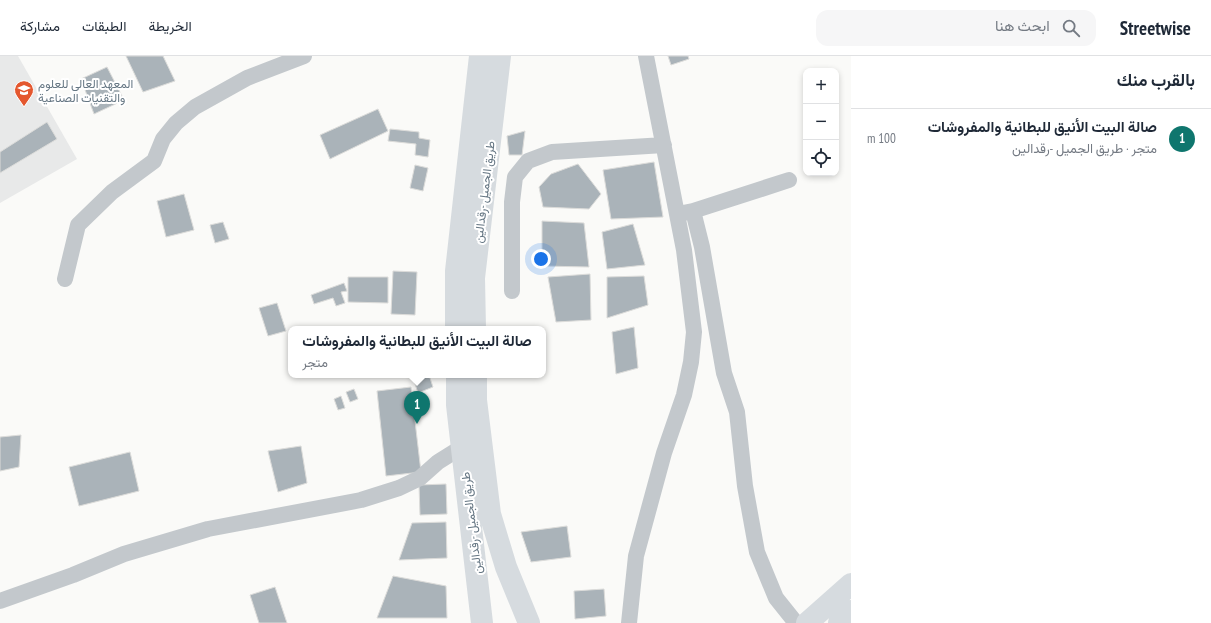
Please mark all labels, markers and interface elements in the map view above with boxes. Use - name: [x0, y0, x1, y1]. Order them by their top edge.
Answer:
- search box: [816, 10, 1096, 46]
- text: ابحث هنا: [995, 16, 1050, 35]
- text: Streetwise: [1120, 16, 1191, 40]
- text: مشاركة: [20, 17, 60, 35]
- text: الطبقات: [82, 17, 126, 35]
- text: الخريطة: [148, 17, 192, 35]
- icon: search: [1060, 17, 1082, 39]
- map controls: [803, 68, 839, 176]
- button: +: [803, 68, 839, 104]
- text: بالقرب منك: [1117, 69, 1195, 91]
- place label: المعهد العالي للعلوم والتقنيات الصناعية: [38, 76, 133, 106]
- school or university icon: المعهد العالي للعلوم والتقنيات الصناعية: [13, 79, 35, 107]
- button: −: [803, 104, 839, 140]
- text: صالة البيت الأنيق للبطانية والمفروشات: [928, 117, 1157, 136]
- text: 100 m: [867, 130, 896, 147]
- text: 1: [1179, 130, 1185, 147]
- street label: طريق الجميل -رقدالين: [470, 140, 499, 244]
- button: locate: [803, 140, 839, 176]
- text: متجر · طريق الجميل -رقدالين: [1012, 140, 1157, 157]
- your location: [531, 249, 551, 269]
- popup: [288, 326, 546, 378]
- text: صالة البيت الأنيق للبطانية والمفروشات: [302, 331, 532, 350]
- text: متجر: [302, 354, 328, 371]
- pin: 1: [404, 391, 430, 424]
- street label: طريق الجميل -رقدالين: [457, 471, 486, 575]

